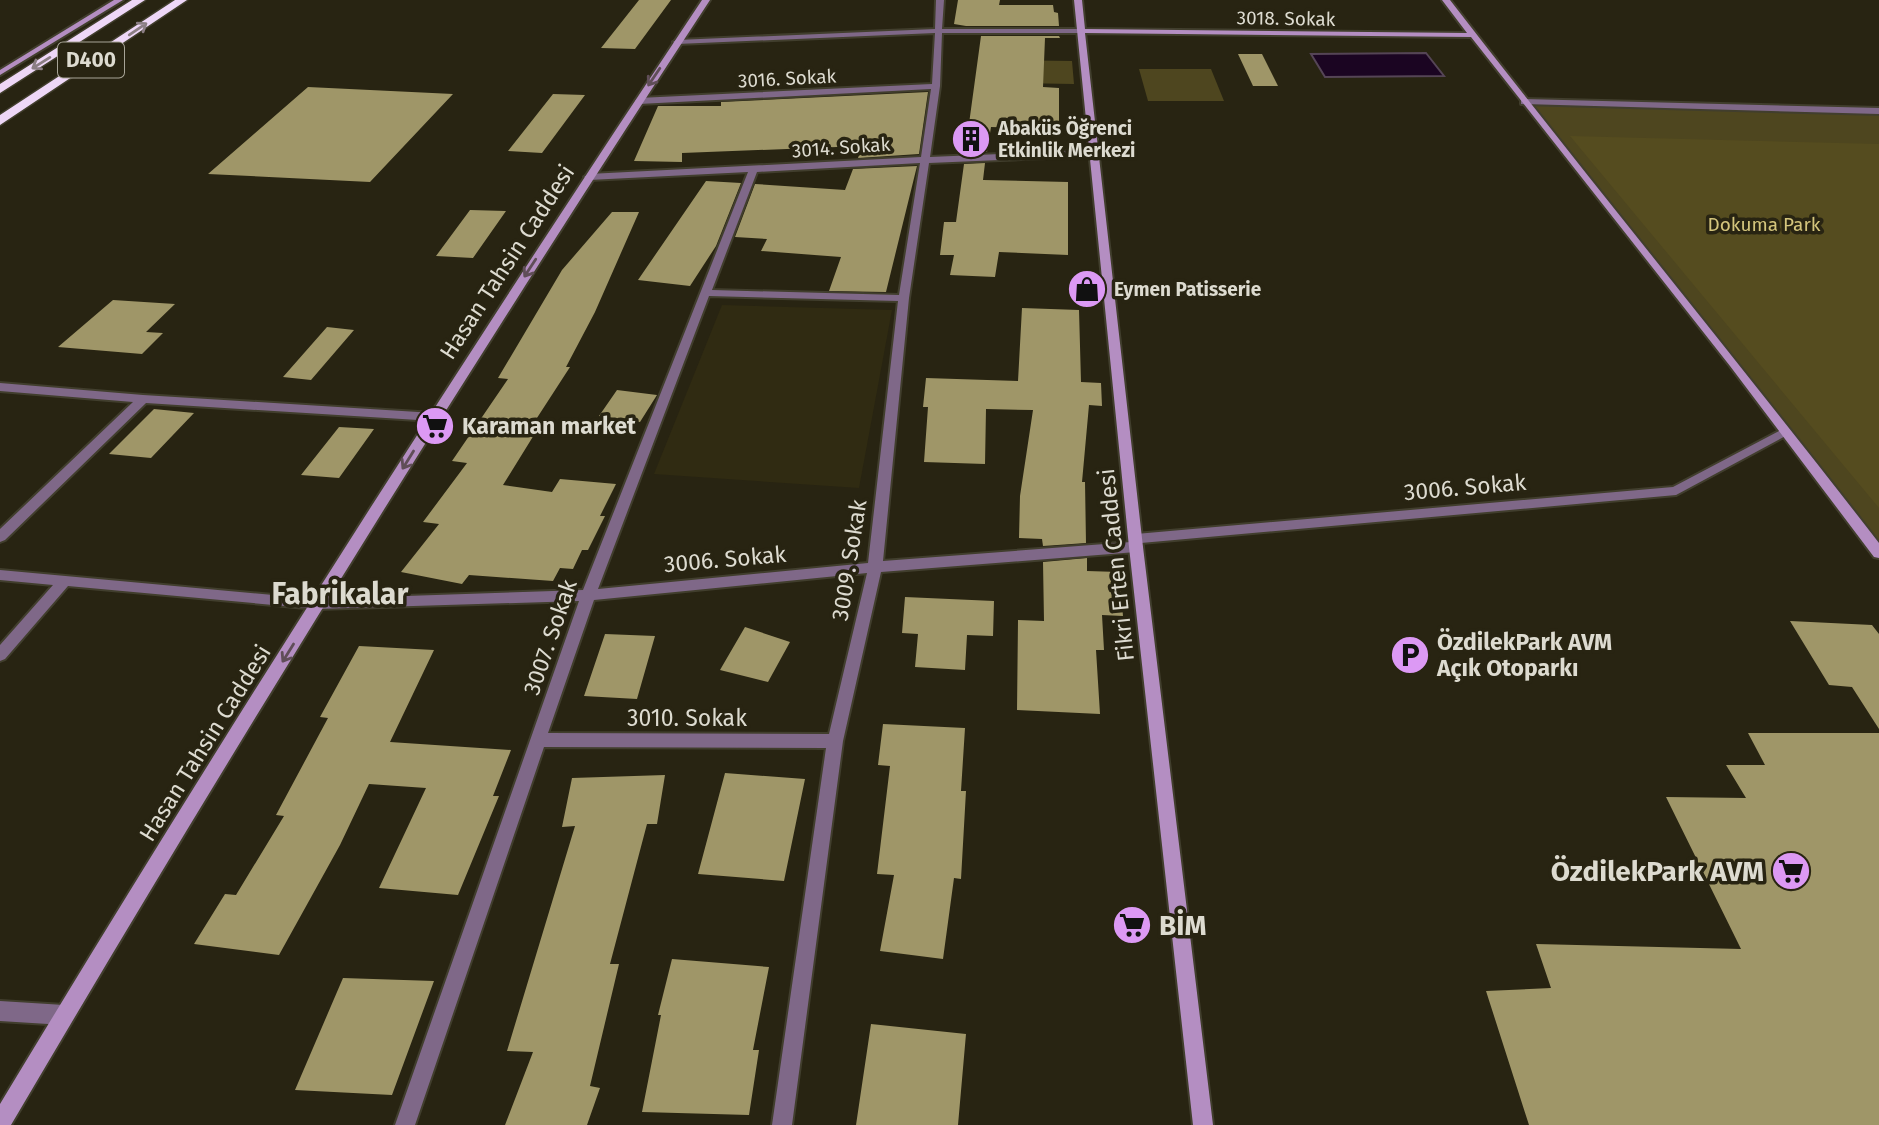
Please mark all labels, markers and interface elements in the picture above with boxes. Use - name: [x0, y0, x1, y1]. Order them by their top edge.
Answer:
- street label: 3018. Sokak: [1236, 6, 1336, 31]
- one-way arrow: [128, 21, 148, 35]
- road number: D400: [58, 42, 124, 78]
- one-way arrow: [32, 55, 51, 70]
- street label: 3016. Sokak: [737, 64, 837, 93]
- one-way arrow: [647, 67, 662, 86]
- place label: Abaküs Öğrenci Etkinlik Merkezi: [997, 116, 1135, 162]
- building icon: Abaküs Öğrenci Etkinlik Merkezi: [950, 118, 992, 160]
- street label: 3014. Sokak: [791, 133, 891, 162]
- street label: Hasan Tahsin Caddesi: [434, 159, 580, 365]
- park label: Dokuma Park: [1707, 213, 1821, 236]
- one-way arrow: [523, 258, 538, 277]
- shop icon: Eymen Patisserie: [1066, 268, 1108, 310]
- place label: Eymen Patisserie: [1114, 278, 1261, 301]
- supermarket icon: Karaman market: [414, 405, 456, 447]
- place label: Karaman market: [462, 412, 637, 440]
- one-way arrow: [400, 449, 414, 469]
- street label: Fikri Erten Caddesi: [1092, 467, 1140, 663]
- street label: 3006. Sokak: [1403, 468, 1528, 506]
- street label: 3009. Sokak: [826, 497, 872, 623]
- street label: 3006. Sokak: [663, 540, 788, 578]
- street label: 3007. Sokak: [517, 575, 583, 698]
- district label: Fabrikalar: [271, 576, 410, 612]
- place label: ÖzdilekPark AVM Açık Otoparkı: [1436, 628, 1612, 683]
- parking icon: ÖzdilekPark AVM Açık Otoparkı: [1389, 634, 1431, 676]
- street label: Hasan Tahsin Caddesi: [133, 640, 277, 846]
- one-way arrow: [280, 642, 294, 662]
- street label: 3010. Sokak: [627, 704, 747, 732]
- supermarket icon: ÖzdilekPark AVM: [1770, 850, 1812, 892]
- place label: ÖzdilekPark AVM: [1551, 855, 1764, 888]
- supermarket icon: BİM: [1111, 904, 1153, 946]
- place label: BİM: [1159, 909, 1207, 942]

